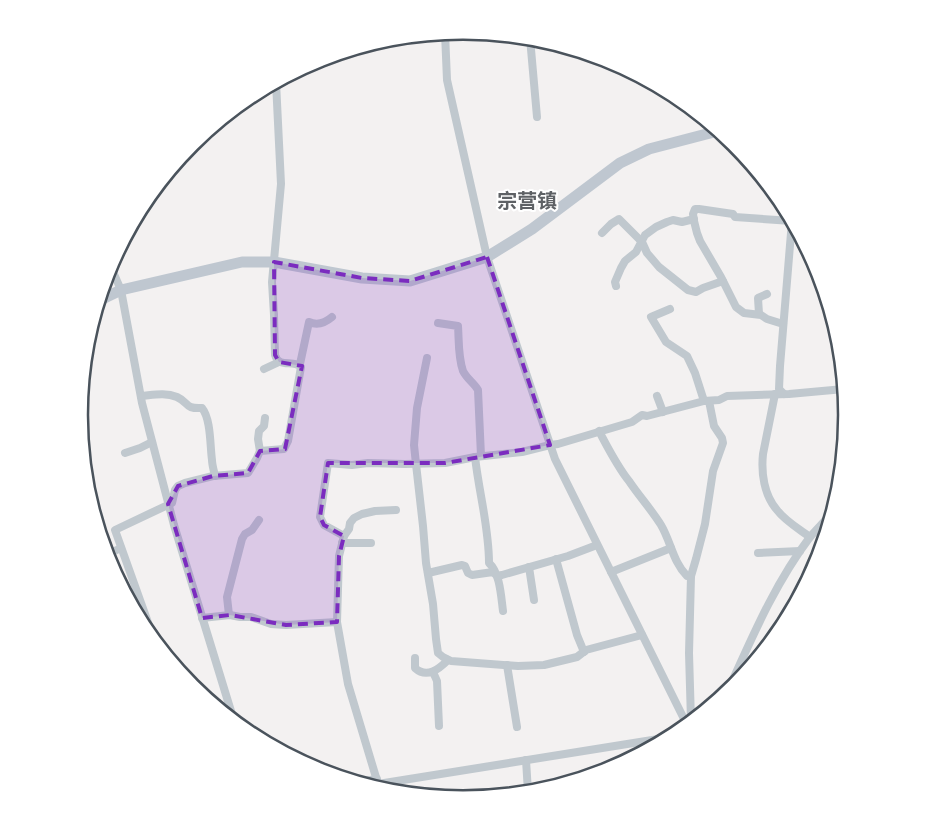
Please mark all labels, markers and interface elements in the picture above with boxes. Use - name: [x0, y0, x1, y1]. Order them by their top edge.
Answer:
- district label: 宗营镇: [497, 188, 557, 216]

